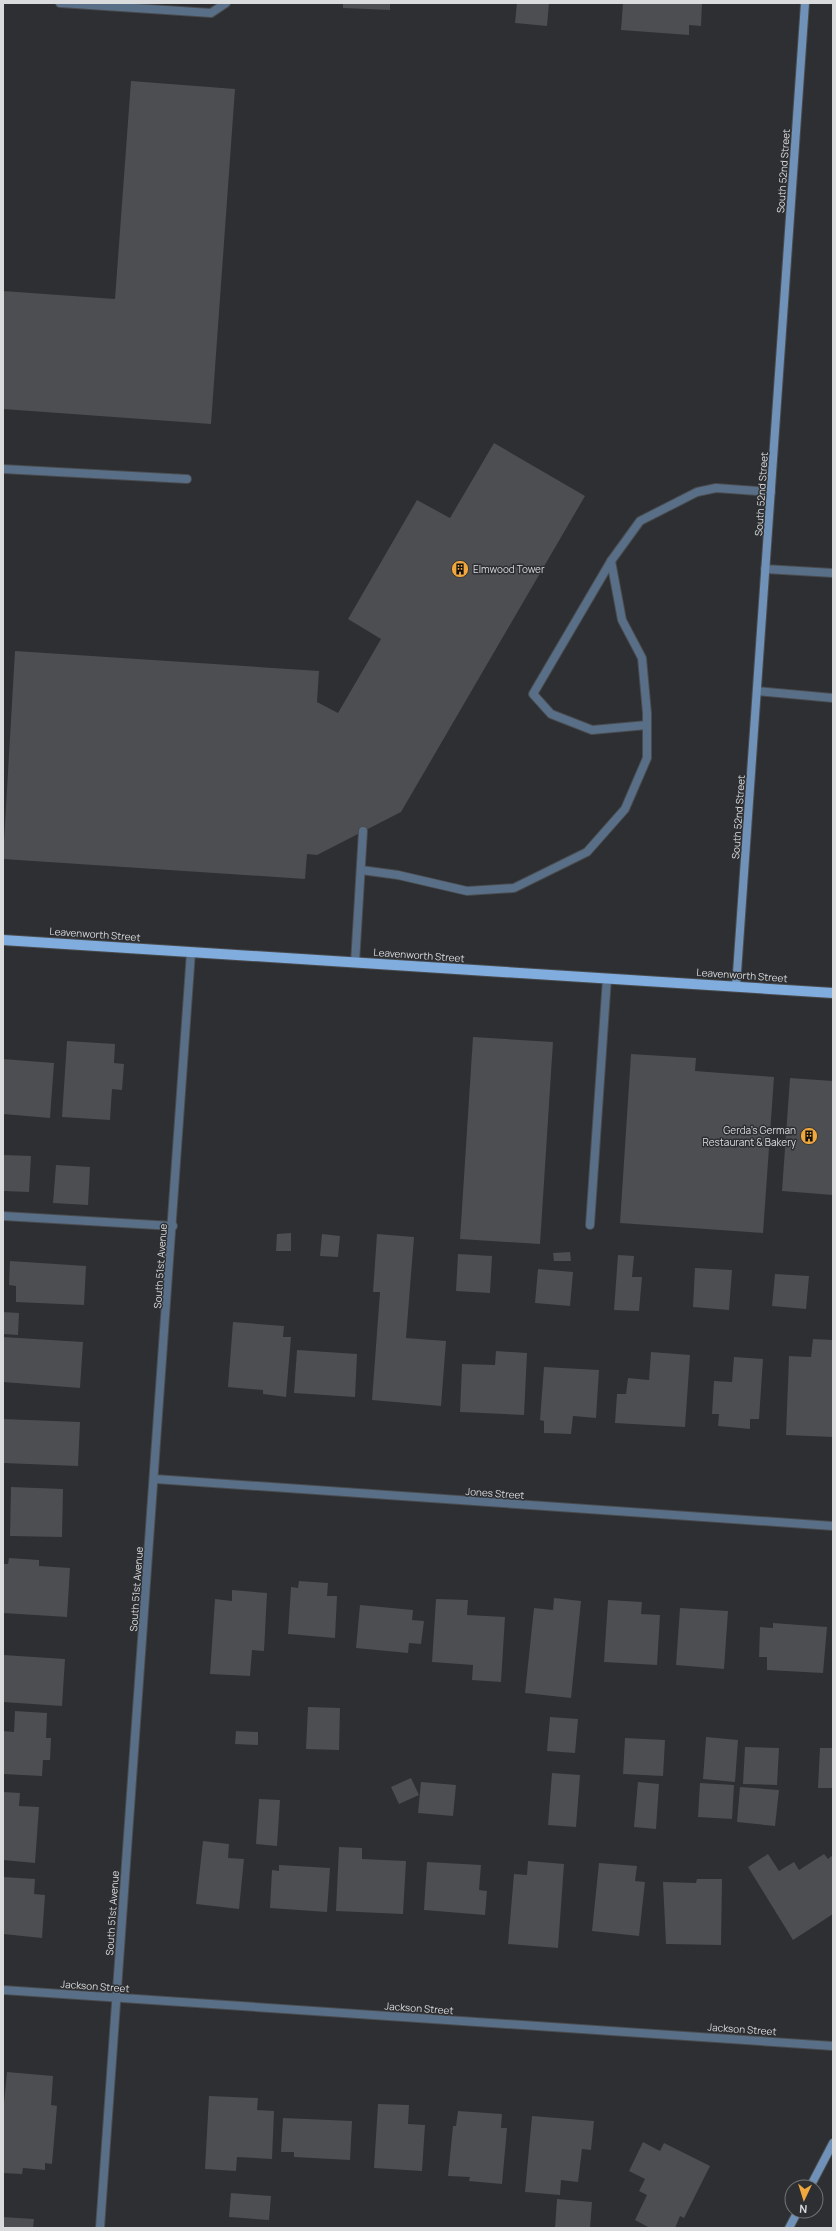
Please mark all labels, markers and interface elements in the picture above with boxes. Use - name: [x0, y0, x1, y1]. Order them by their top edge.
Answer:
- street label: South 52nd Street: [773, 128, 793, 214]
- street label: South 52nd Street: [751, 451, 771, 537]
- building icon: Elmwood Tower: [450, 559, 470, 579]
- place label: Elmwood Tower: [473, 562, 545, 576]
- street label: South 52nd Street: [728, 774, 748, 860]
- street label: Leavenworth Street: [49, 924, 141, 944]
- street label: Leavenworth Street: [373, 945, 465, 965]
- street label: Leavenworth Street: [696, 965, 788, 985]
- place label: Gerda's German Restaurant & Bakery: [702, 1123, 797, 1149]
- building icon: Gerda's German Restaurant & Bakery: [799, 1126, 819, 1146]
- street label: South 51st Avenue: [150, 1223, 170, 1309]
- street label: Jones Street: [465, 1484, 525, 1502]
- street label: South 51st Avenue: [126, 1546, 146, 1632]
- street label: South 51st Avenue: [102, 1870, 122, 1956]
- street label: Jackson Street: [60, 1977, 130, 1995]
- street label: Jackson Street: [384, 1999, 454, 2017]
- street label: Jackson Street: [707, 2020, 777, 2038]
- north arrow: [784, 2179, 824, 2219]
- text: N: [799, 2202, 808, 2217]

